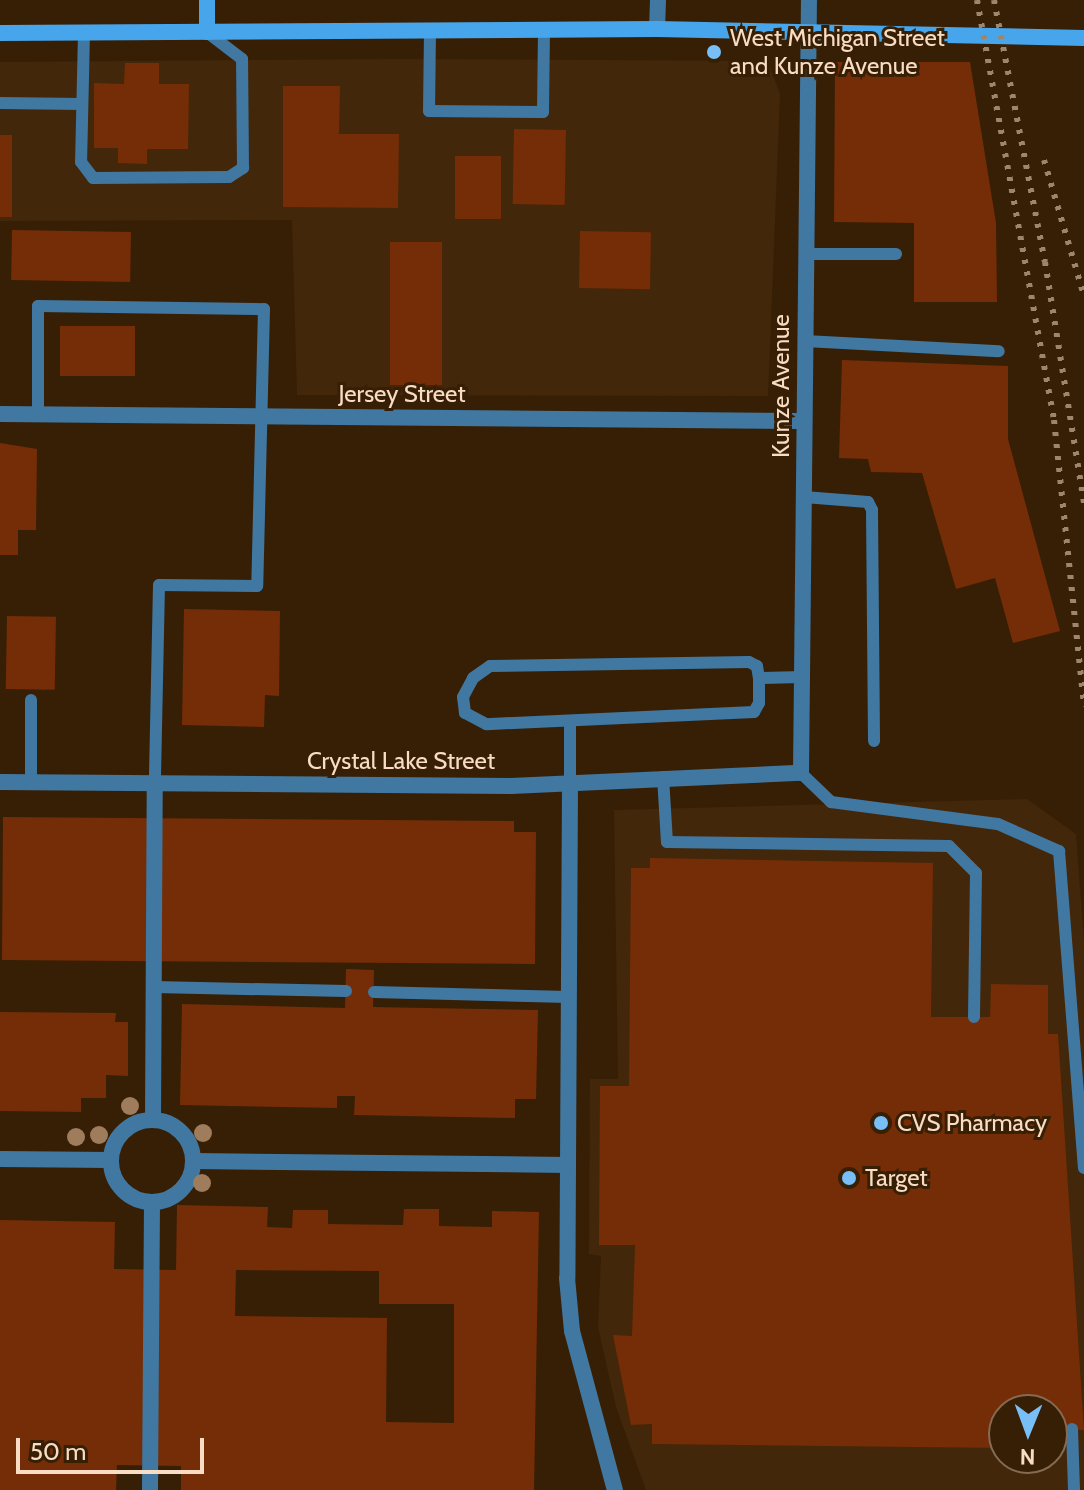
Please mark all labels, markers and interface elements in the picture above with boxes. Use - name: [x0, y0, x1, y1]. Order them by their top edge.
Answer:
- place label: West Michigan Street and Kunze Avenue: [730, 24, 945, 80]
- marker: West Michigan Street and Kunze Avenue: [705, 43, 723, 61]
- street label: Kunze Avenue: [767, 314, 795, 458]
- street label: Jersey Street: [339, 380, 465, 408]
- street label: Crystal Lake Street: [307, 747, 495, 775]
- place label: CVS Pharmacy: [897, 1109, 1047, 1137]
- marker: CVS Pharmacy: [872, 1114, 890, 1132]
- place label: Target: [865, 1164, 928, 1192]
- marker: Target: [840, 1169, 858, 1187]
- north arrow: [988, 1394, 1068, 1474]
- scale bar: [20, 1422, 208, 1472]
- text: 50 m: [30, 1437, 86, 1466]
- text: N: [1020, 1443, 1036, 1470]

